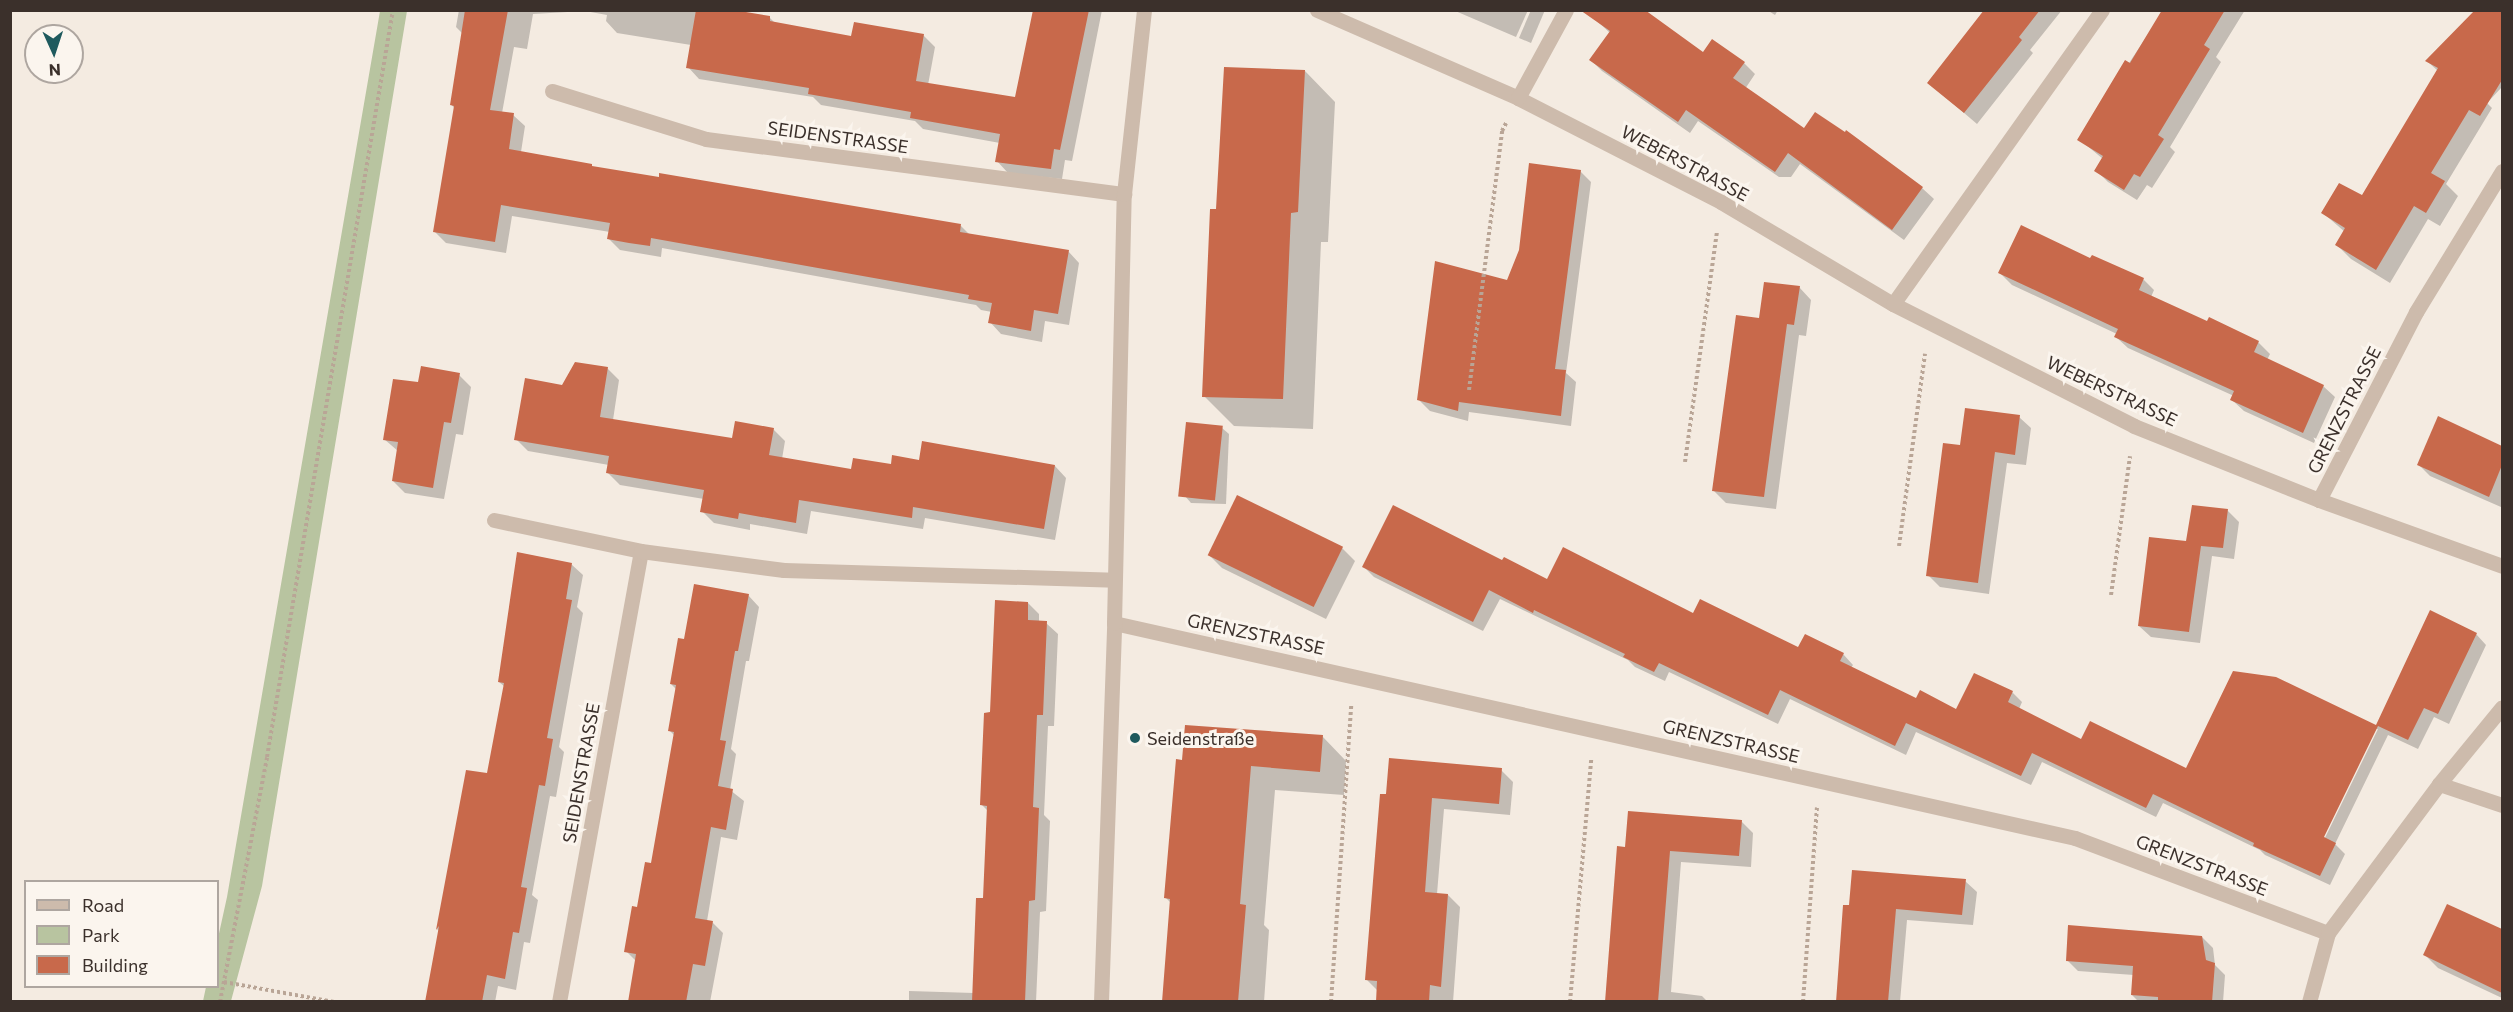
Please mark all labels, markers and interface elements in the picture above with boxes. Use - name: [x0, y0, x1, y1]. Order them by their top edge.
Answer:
- north arrow: [24, 24, 84, 84]
- text: N: [48, 61, 61, 80]
- street label: SEIDENSTRASSE: [766, 116, 910, 158]
- street label: WEBERSTRASSE: [1617, 120, 1753, 206]
- street label: GRENZSTRASSE: [2303, 343, 2385, 477]
- street label: WEBERSTRASSE: [2043, 351, 2181, 431]
- street label: GRENZSTRASSE: [1185, 609, 1327, 659]
- street label: SEIDENSTRASSE: [558, 701, 604, 845]
- street label: GRENZSTRASSE: [1660, 715, 1802, 767]
- place label: Seidenstraße: [1147, 727, 1254, 749]
- marker: Seidenstraße: [1128, 731, 1142, 745]
- street label: GRENZSTRASSE: [2133, 830, 2271, 900]
- legend: [24, 880, 219, 988]
- text: Road: [82, 894, 124, 916]
- text: Park: [82, 924, 120, 946]
- text: Building: [82, 954, 148, 976]

